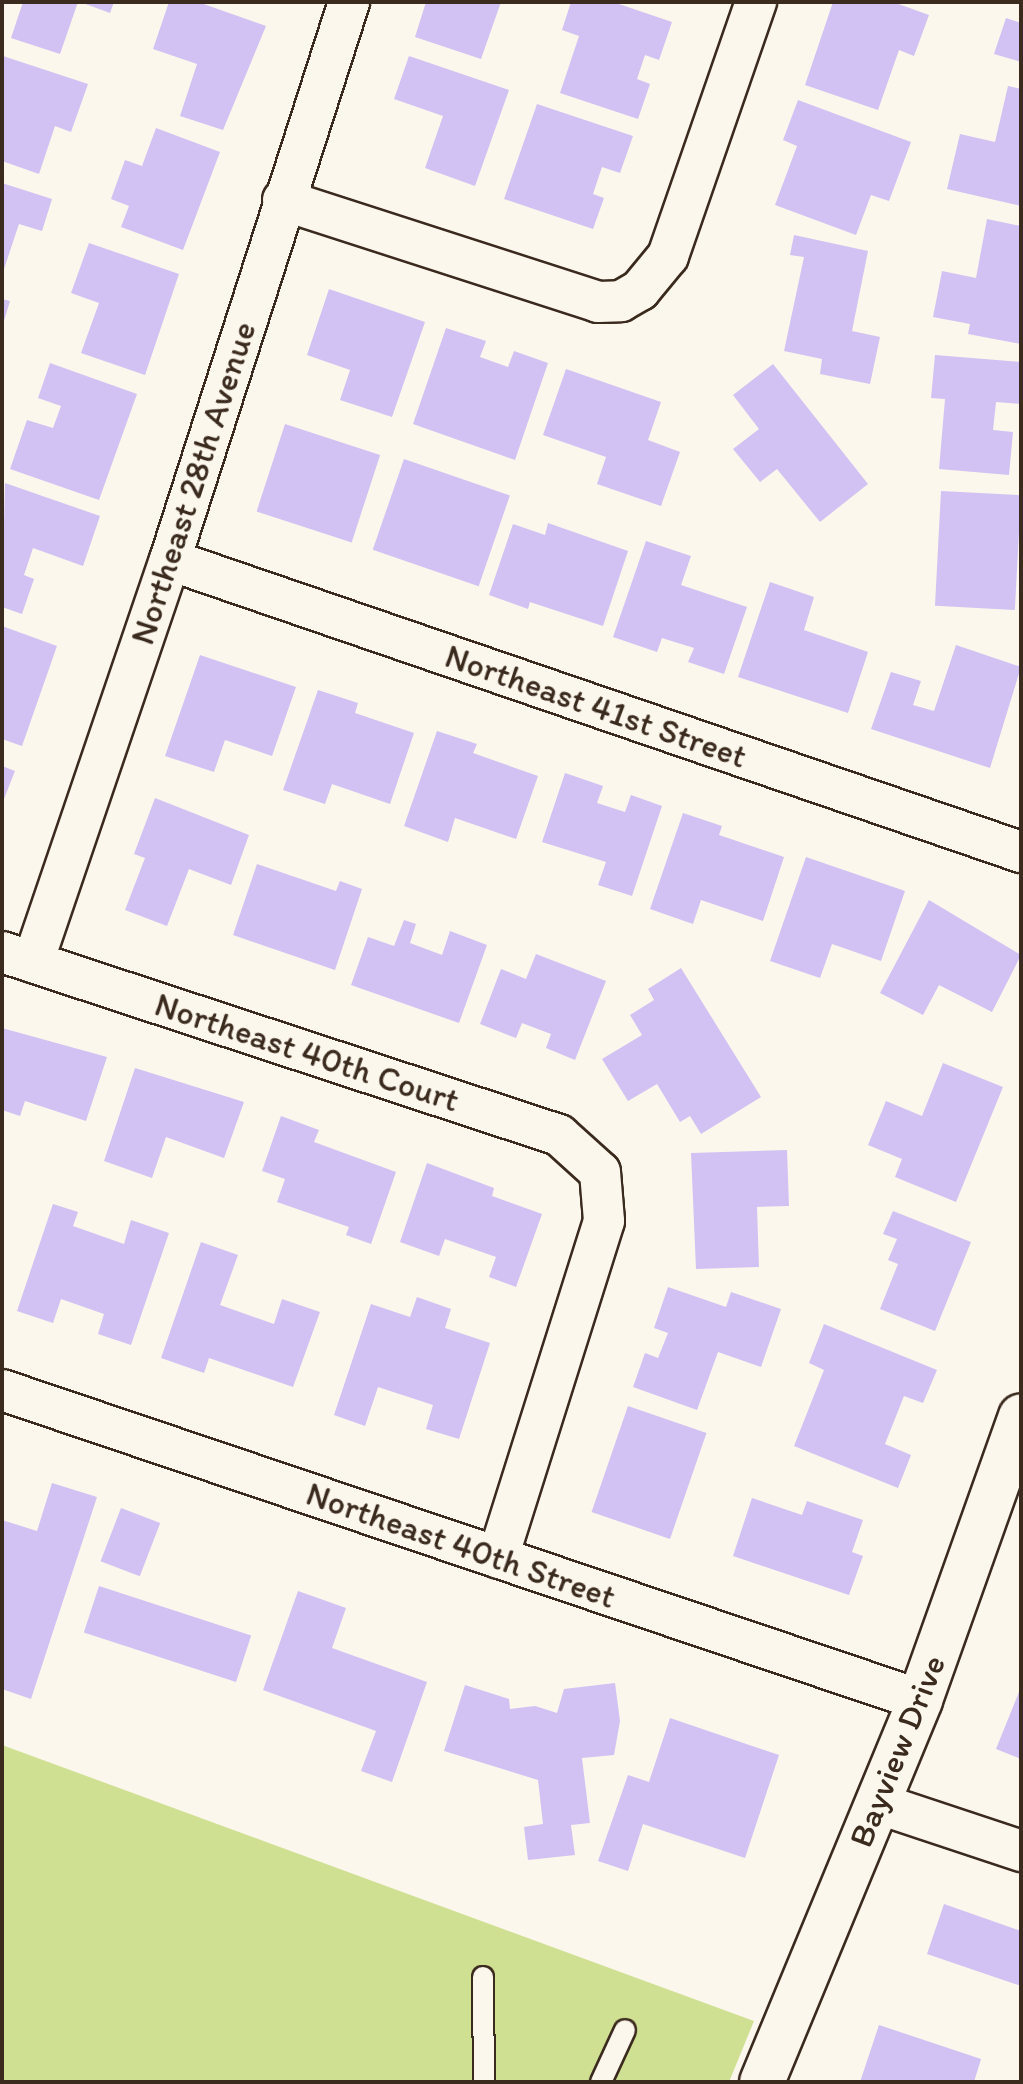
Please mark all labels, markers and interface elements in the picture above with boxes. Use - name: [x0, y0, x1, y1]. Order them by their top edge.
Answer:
- street label: Northeast 28th Avenue: [122, 318, 264, 648]
- street label: Northeast 41st Street: [440, 635, 752, 777]
- street label: Northeast 40th Court: [150, 984, 464, 1120]
- street label: Northeast 40th Street: [302, 1473, 620, 1617]
- street label: Bayview Drive: [840, 1649, 954, 1853]

